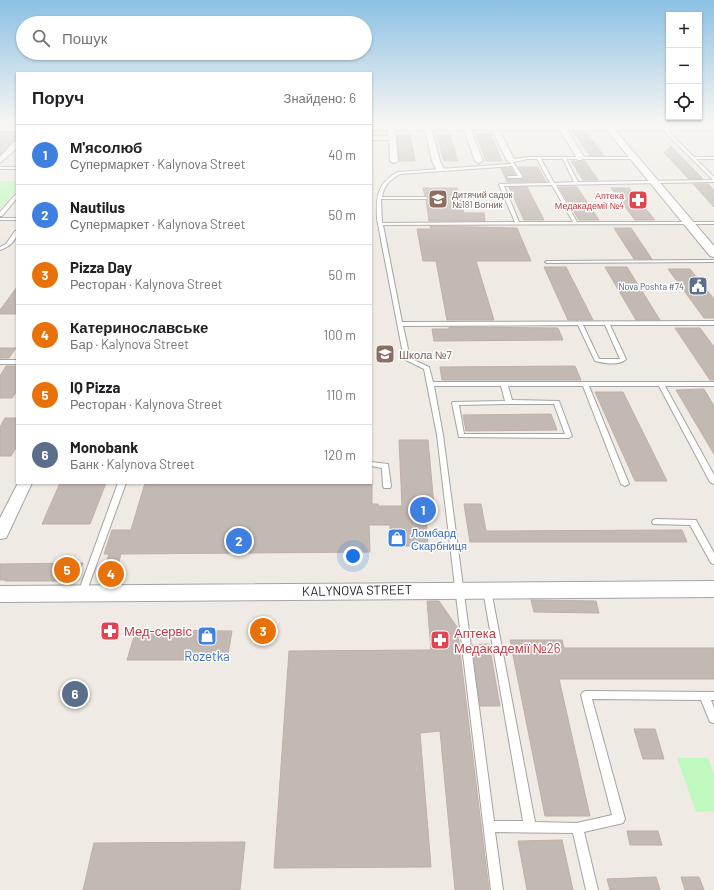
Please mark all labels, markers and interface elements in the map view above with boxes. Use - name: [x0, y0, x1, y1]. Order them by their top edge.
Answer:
- map controls: [666, 12, 702, 120]
- button: +: [666, 12, 702, 48]
- search box: [16, 16, 372, 60]
- icon: search: [30, 27, 52, 49]
- text: Пошук: [62, 29, 107, 47]
- button: −: [666, 48, 702, 84]
- button: locate: [666, 84, 702, 120]
- text: Поруч: [32, 87, 84, 107]
- text: Знайдено: 6: [284, 90, 356, 106]
- text: М'ясолюб: [70, 138, 142, 156]
- text: 1: [43, 147, 47, 163]
- text: 40 m: [328, 147, 356, 163]
- text: Супермаркет · Kalynova Street: [70, 156, 245, 172]
- school or university icon: Дитячий садок №181 Вогник: [427, 188, 449, 210]
- place label: Дитячий садок №181 Вогник: [452, 189, 512, 210]
- pharmacy icon: Аптека Медакадемії №4: [627, 189, 649, 211]
- place label: Аптека Медакадемії №4: [555, 190, 624, 211]
- text: Nautilus: [70, 198, 125, 216]
- text: 2: [41, 207, 49, 223]
- text: 50 m: [329, 207, 356, 223]
- text: Супермаркет · Kalynova Street: [70, 216, 245, 232]
- text: Pizza Day: [70, 258, 132, 276]
- text: 3: [41, 267, 49, 283]
- text: 50 m: [329, 267, 356, 283]
- public building icon: Nova Poshta #74: [687, 275, 709, 297]
- text: Ресторан · Kalynova Street: [70, 276, 223, 292]
- place label: Nova Poshta #74: [619, 281, 684, 292]
- text: Катеринославське: [70, 318, 208, 336]
- text: 4: [41, 327, 49, 343]
- text: 100 m: [323, 327, 356, 343]
- text: Бар · Kalynova Street: [70, 336, 189, 352]
- school or university icon: Школа №7: [374, 343, 396, 365]
- place label: Школа №7: [399, 348, 452, 361]
- text: IQ Pizza: [70, 378, 120, 396]
- text: 5: [41, 387, 49, 403]
- text: 110 m: [326, 387, 356, 403]
- text: Ресторан · Kalynova Street: [70, 396, 223, 412]
- text: Monobank: [70, 438, 138, 456]
- text: 6: [42, 447, 48, 463]
- text: 120 m: [324, 447, 356, 463]
- text: Банк · Kalynova Street: [70, 456, 195, 472]
- pin: 1: [410, 495, 436, 525]
- pin: 2: [226, 526, 252, 556]
- place label: Ломбард Скарбниця: [411, 526, 467, 552]
- shop icon: Ломбард Скарбниця: [386, 527, 408, 549]
- your location: [343, 546, 363, 566]
- pin: 5: [54, 555, 80, 585]
- pin: 4: [98, 559, 124, 589]
- street label: KALYNOVA STREET: [302, 581, 412, 599]
- pin: 3: [250, 616, 276, 646]
- pharmacy icon: Мед-сервіс: [99, 620, 121, 642]
- place label: Мед-сервіс: [124, 623, 192, 639]
- shop icon: Rozetka: [196, 625, 218, 647]
- place label: Аптека Медакадемії №26: [454, 625, 561, 656]
- pharmacy icon: Аптека Медакадемії №26: [429, 629, 451, 651]
- place label: Rozetka: [184, 648, 230, 664]
- pin: 6: [62, 679, 88, 709]

